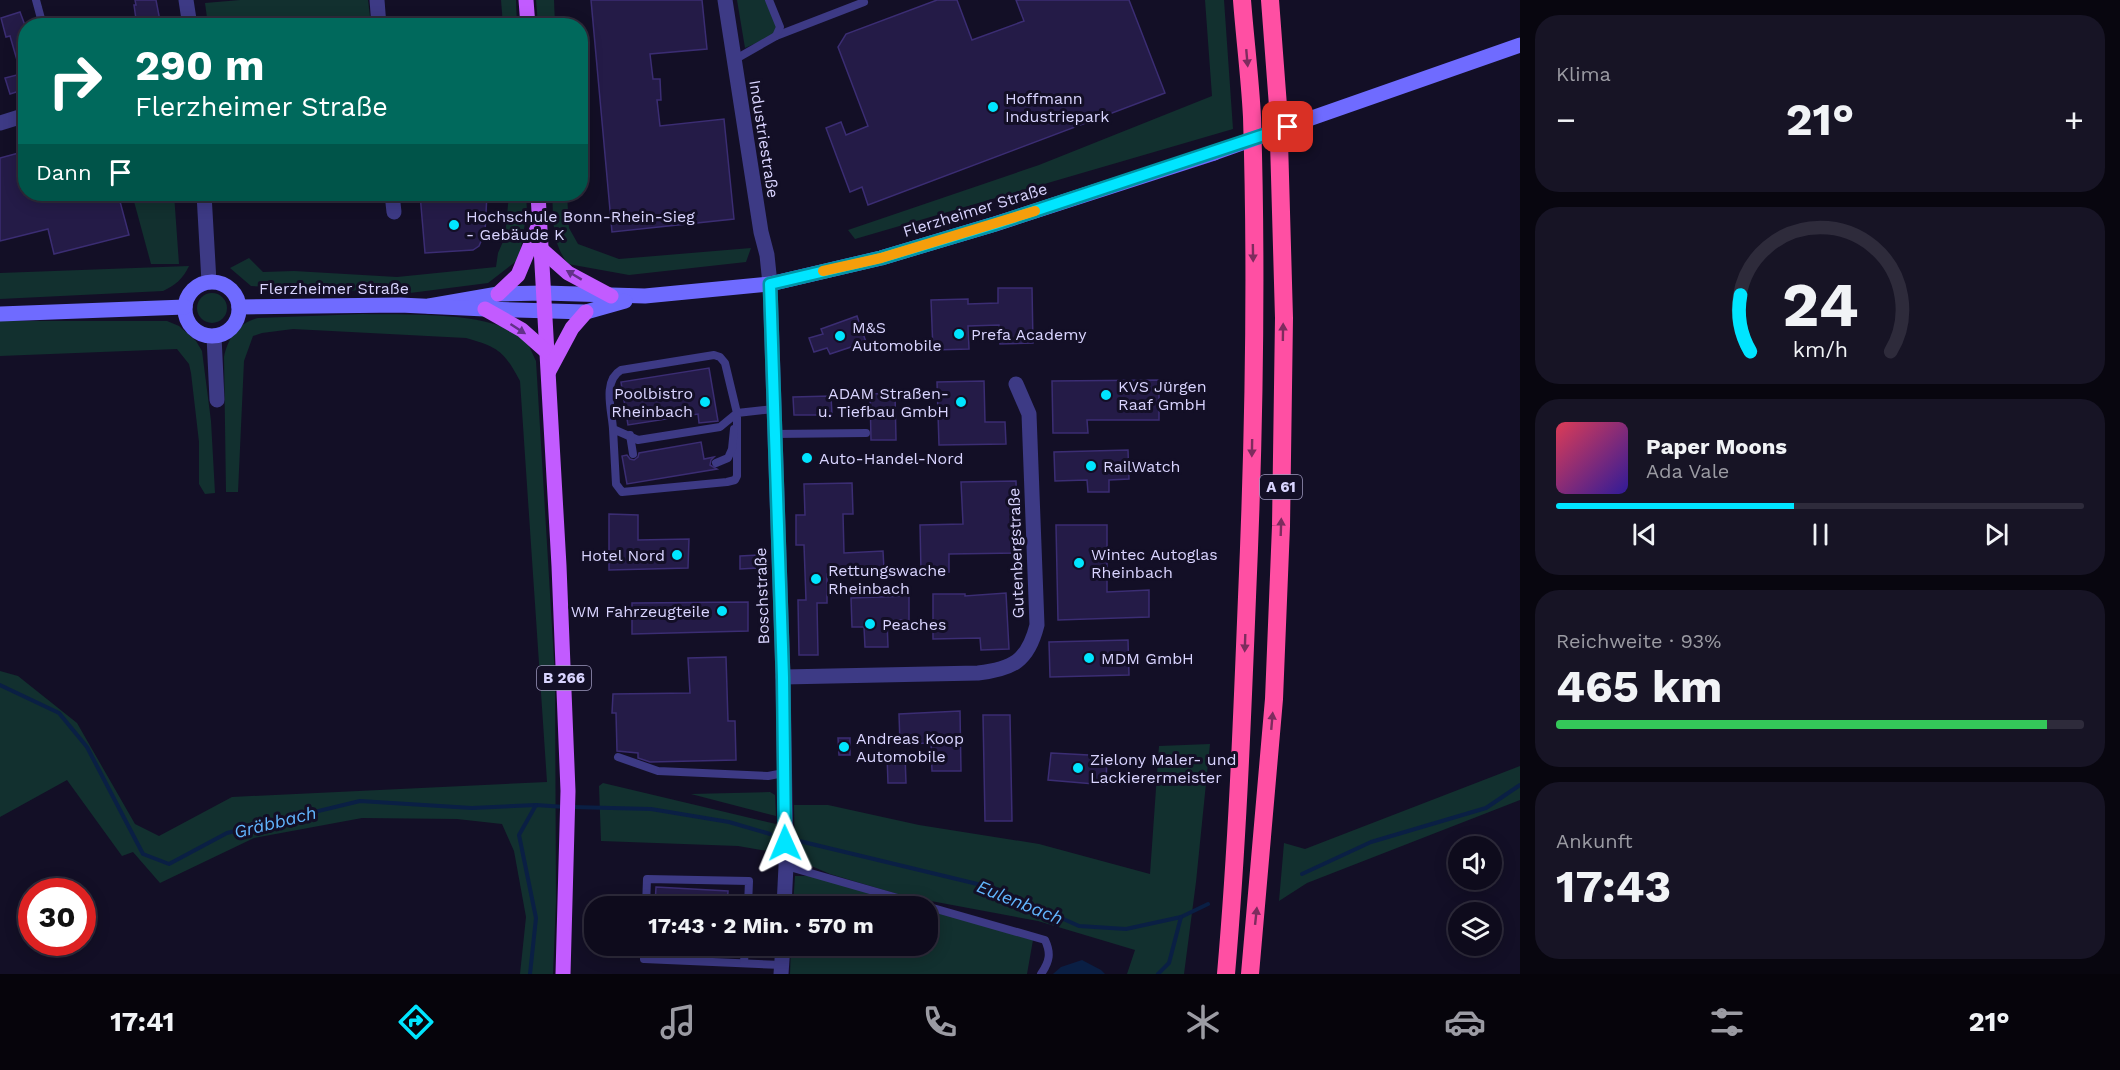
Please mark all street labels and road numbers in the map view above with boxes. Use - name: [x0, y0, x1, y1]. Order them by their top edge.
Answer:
- street label: Industriestraße: [745, 79, 783, 199]
- street label: Flerzheimer Straße: [901, 179, 1049, 241]
- street label: Flerzheimer Straße: [259, 279, 409, 298]
- road number: A 61: [1260, 475, 1302, 499]
- street label: Gutenbergstraße: [1004, 487, 1028, 619]
- street label: Boschstraße: [751, 547, 773, 645]
- road number: B 266: [537, 666, 591, 690]

